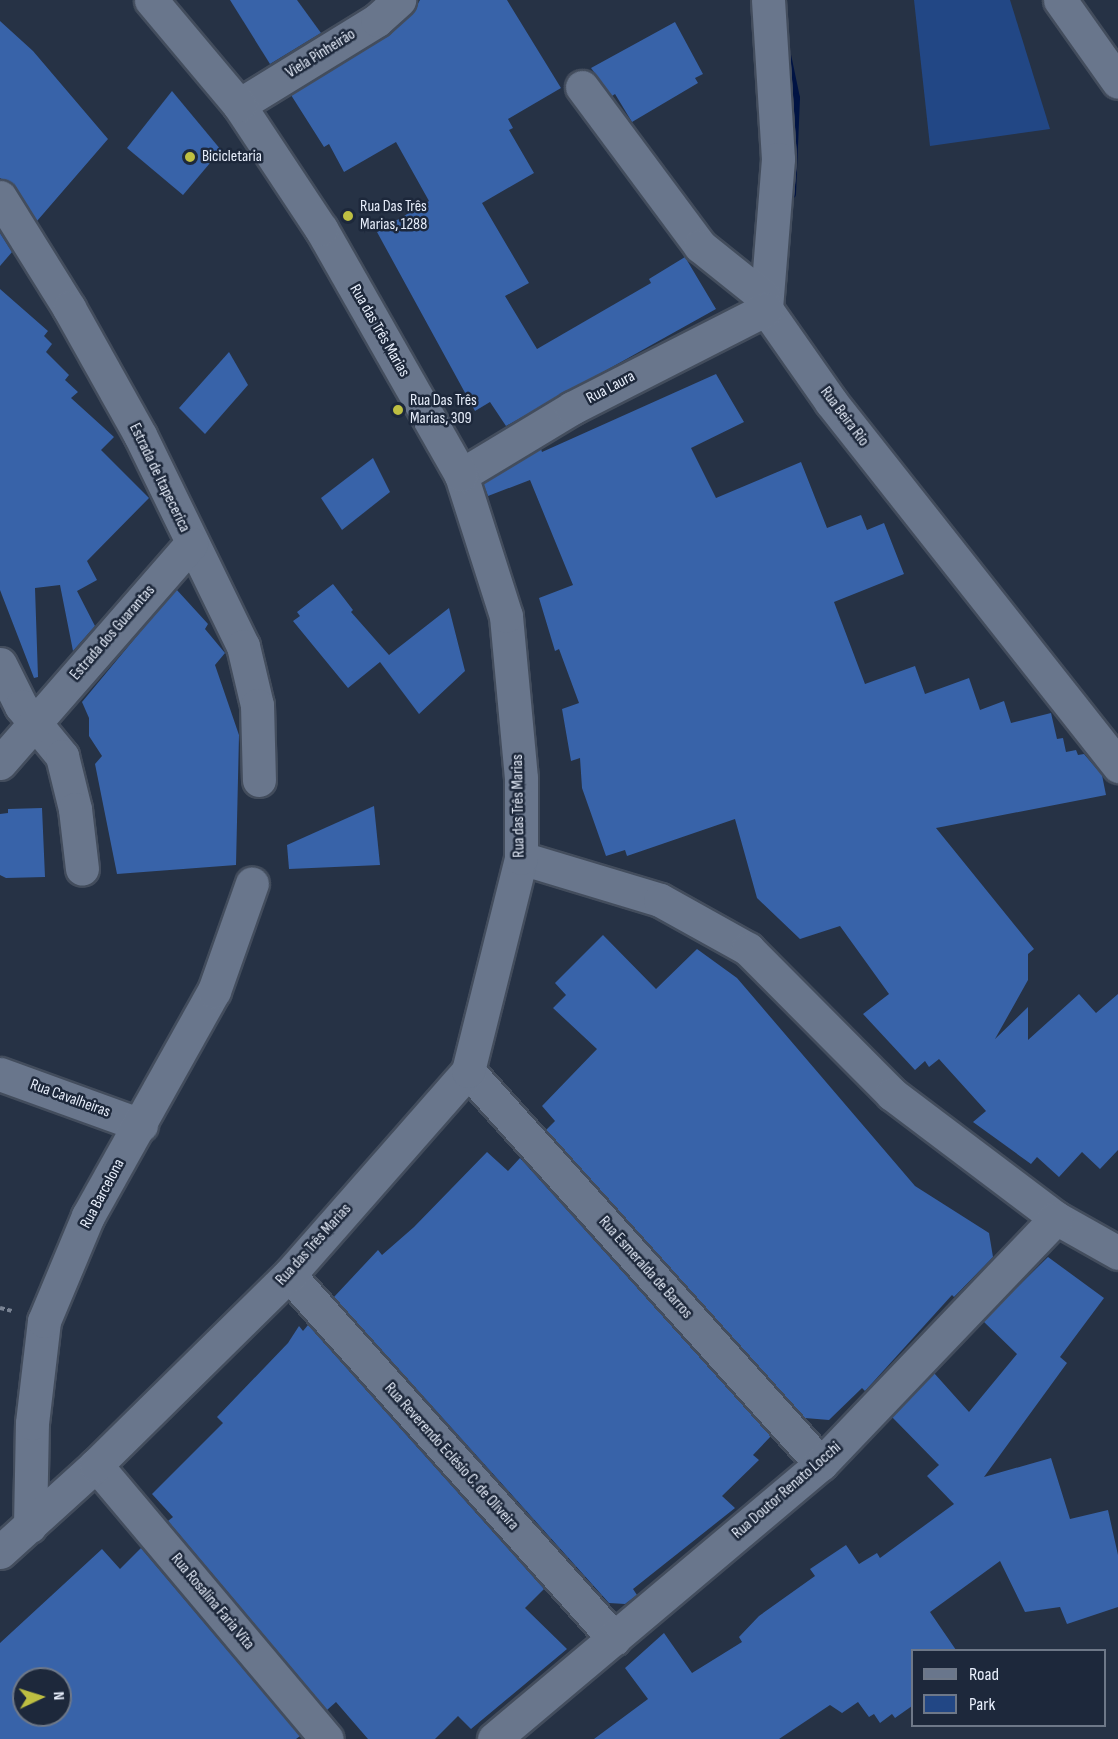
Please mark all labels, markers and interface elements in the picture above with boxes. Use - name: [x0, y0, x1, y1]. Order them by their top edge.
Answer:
- street label: Viela Pinheirão: [283, 25, 359, 83]
- place label: Bicicletaria: [202, 147, 262, 167]
- marker: Bicicletaria: [183, 150, 197, 164]
- place label: Rua Das Três Marias, 1288: [360, 197, 427, 235]
- marker: Rua Das Três Marias, 1288: [341, 209, 355, 223]
- street label: Rua das Três Marias: [345, 281, 413, 381]
- street label: Rua Laura: [584, 367, 638, 409]
- street label: Rua Beira Rio: [815, 384, 873, 450]
- place label: Rua Das Três Marias, 309: [410, 391, 477, 429]
- marker: Rua Das Três Marias, 309: [391, 403, 405, 417]
- street label: Estrada de Itapecerica: [124, 420, 194, 536]
- street label: Estrada dos Guarantas: [66, 582, 160, 684]
- street label: Rua das Três Marias: [508, 754, 530, 858]
- street label: Rua Cavalheiras: [27, 1076, 113, 1122]
- street label: Rua Barcelona: [77, 1156, 129, 1232]
- street label: Rua das Três Marias: [272, 1200, 356, 1290]
- street label: Rua Esmeralda de Barros: [594, 1213, 696, 1323]
- street label: Rua Reverendo Eclésio C. de Oliveira: [380, 1379, 522, 1535]
- street label: Rua Doutor Renato Locchi: [729, 1438, 845, 1544]
- street label: Rua Rosalina Faria Vita: [166, 1550, 258, 1654]
- legend: [911, 1649, 1106, 1727]
- text: Road: [969, 1664, 999, 1685]
- north arrow: [12, 1667, 72, 1727]
- text: N: [49, 1691, 68, 1701]
- text: Park: [969, 1694, 995, 1715]

